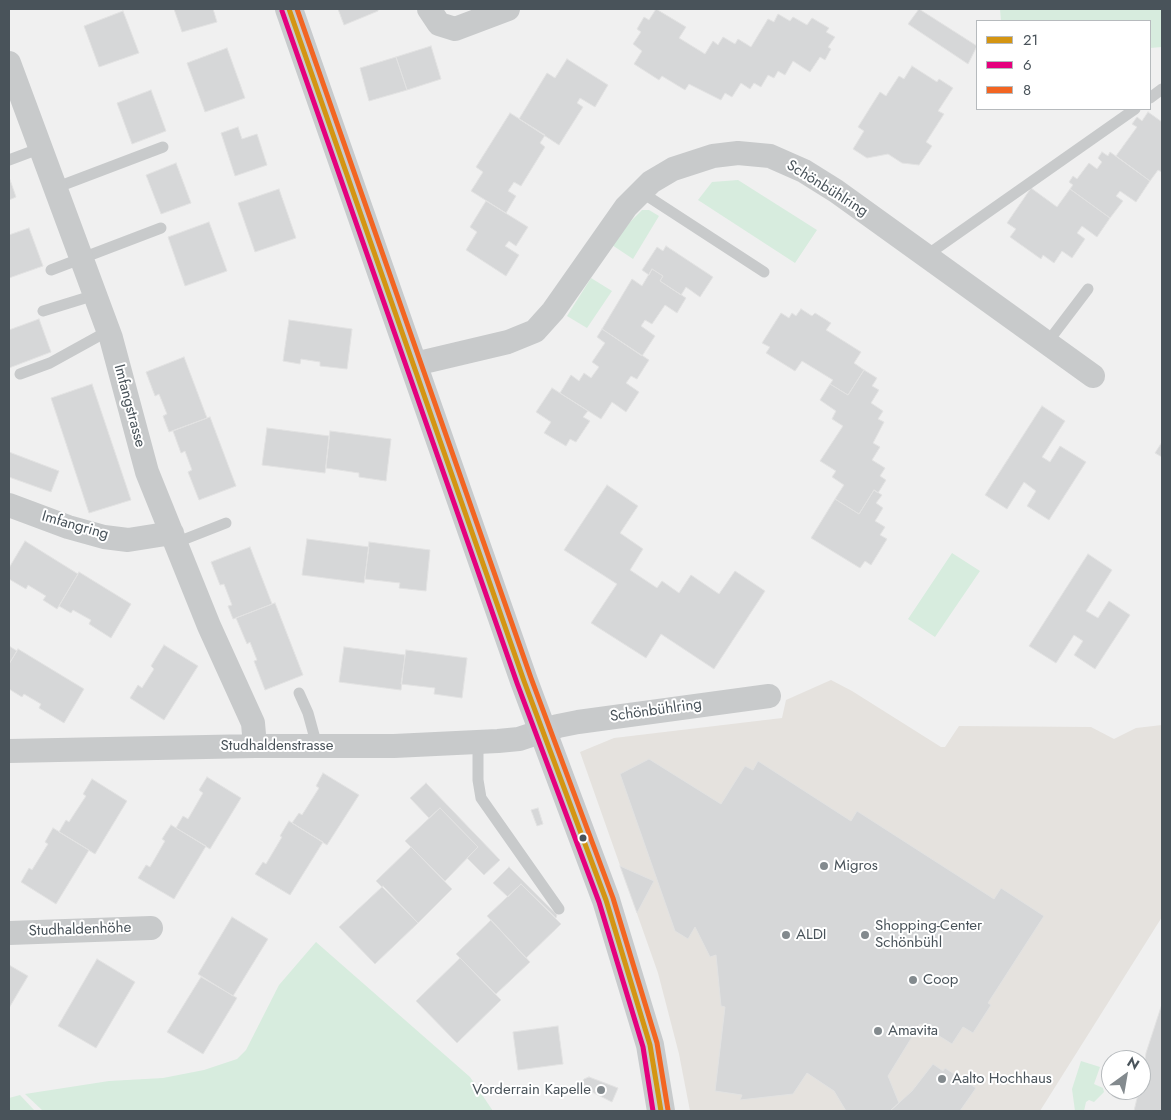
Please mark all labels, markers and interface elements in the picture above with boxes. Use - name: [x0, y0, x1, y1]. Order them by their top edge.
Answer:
- legend: [976, 20, 1151, 110]
- text: 21: [1023, 29, 1038, 51]
- text: 6: [1023, 54, 1032, 76]
- text: 8: [1023, 79, 1031, 101]
- street label: Schönbühlring: [783, 157, 871, 221]
- street label: Imfangstrasse: [109, 363, 149, 449]
- street label: Imfangring: [39, 508, 111, 544]
- street label: Schönbühlring: [609, 696, 703, 726]
- street label: Studhaldenstrasse: [221, 737, 333, 755]
- unlabelled marker: [578, 833, 588, 843]
- place label: Migros: [834, 857, 878, 875]
- marker: Migros: [818, 860, 830, 872]
- place label: Shopping-Center Schönbühl: [875, 917, 982, 952]
- street label: Studhaldenhöhe: [28, 919, 132, 941]
- place label: ALDI: [796, 926, 827, 944]
- marker: ALDI: [780, 929, 792, 941]
- marker: Shopping-Center Schönbühl: [859, 929, 871, 941]
- place label: Coop: [923, 971, 958, 989]
- marker: Coop: [907, 974, 919, 986]
- place label: Amavita: [888, 1022, 938, 1040]
- marker: Amavita: [872, 1025, 884, 1037]
- north arrow: [1101, 1050, 1151, 1100]
- text: N: [1123, 1052, 1143, 1075]
- place label: Aalto Hochhaus: [952, 1070, 1052, 1088]
- marker: Aalto Hochhaus: [936, 1073, 948, 1085]
- place label: Vorderrain Kapelle: [472, 1081, 591, 1099]
- marker: Vorderrain Kapelle: [595, 1084, 607, 1096]

